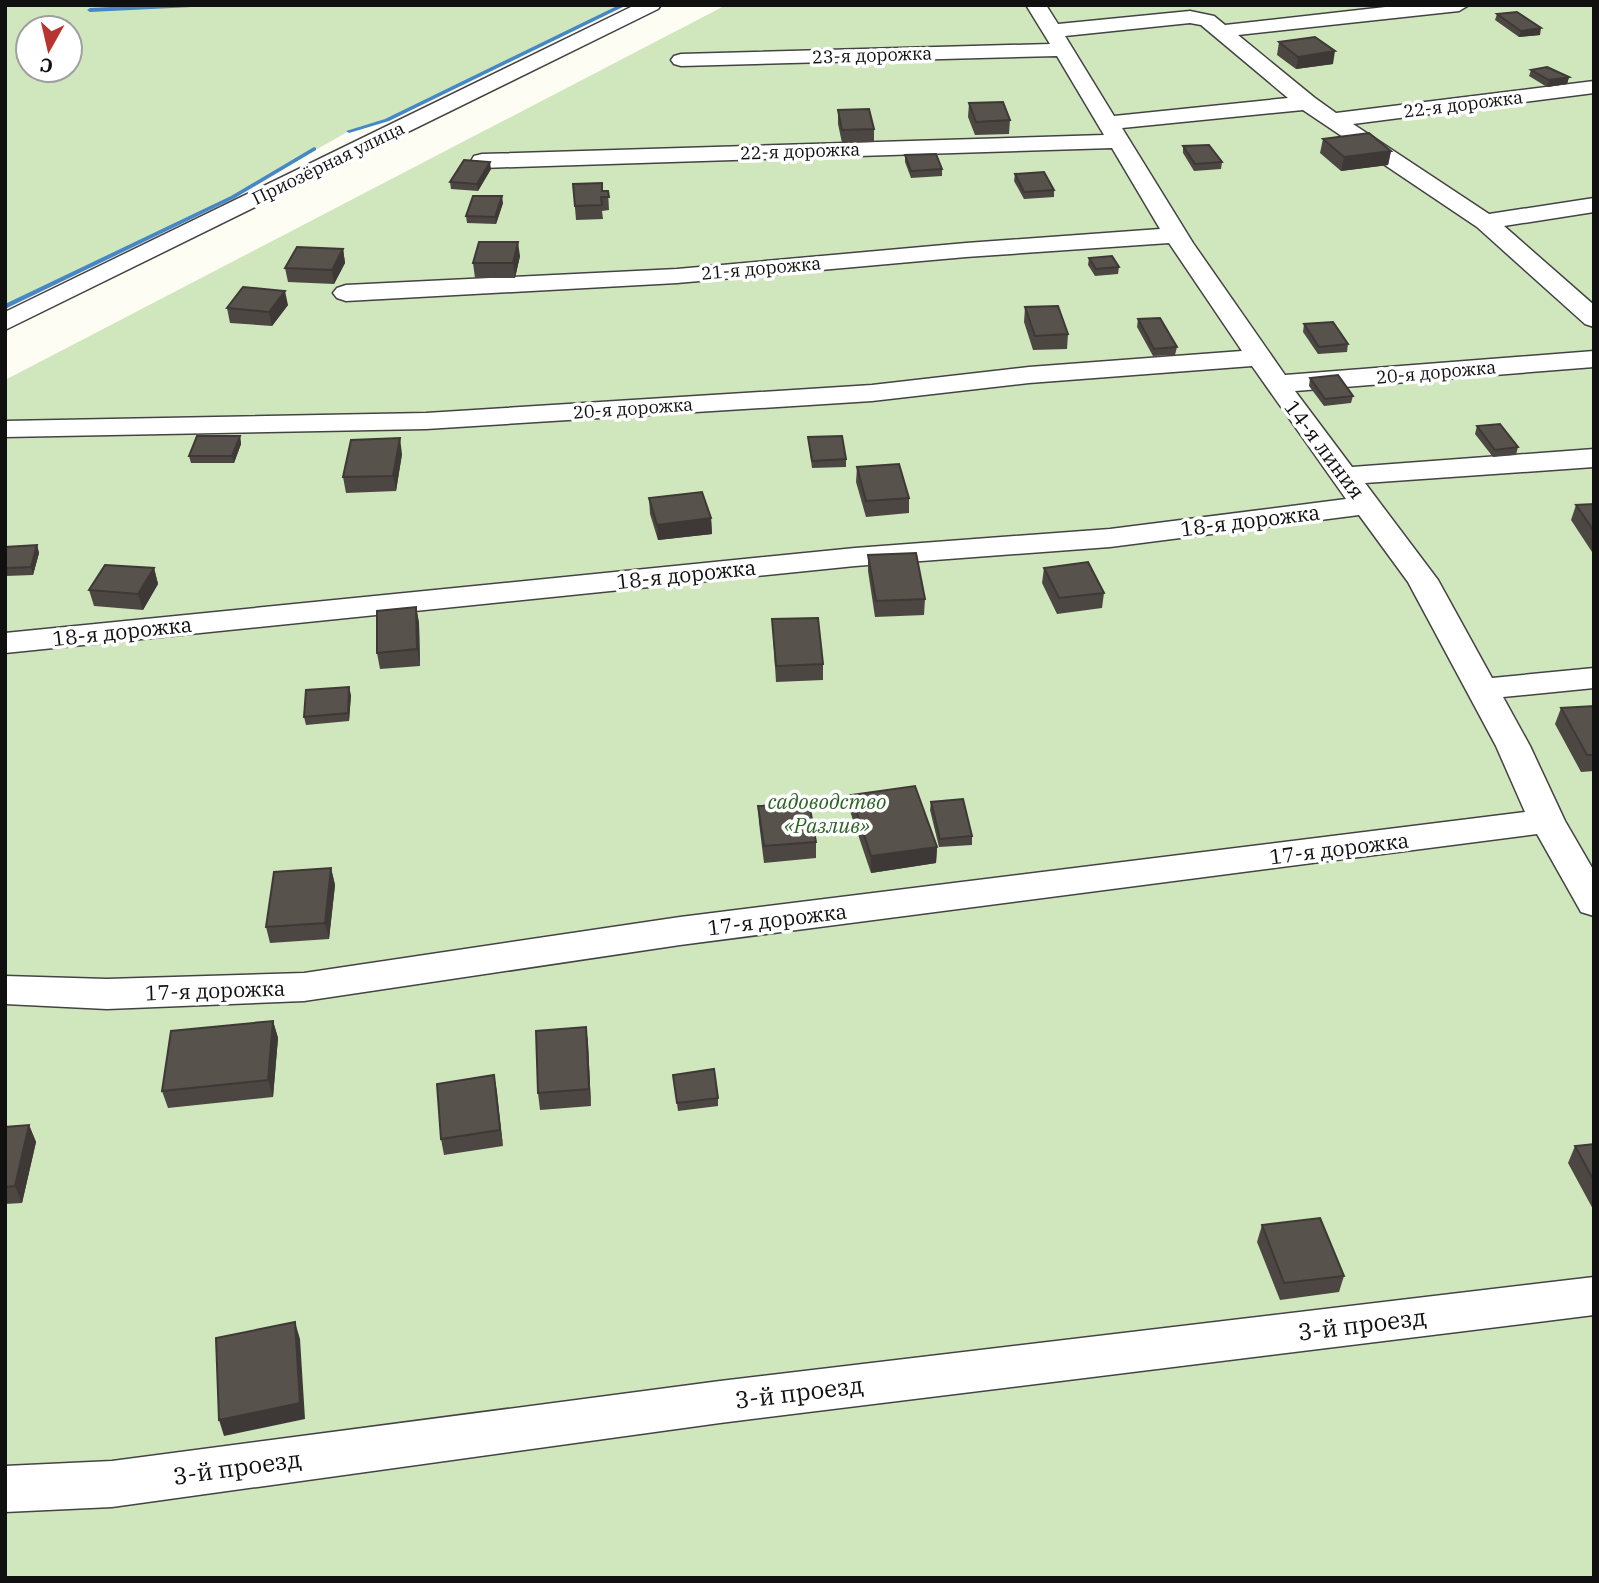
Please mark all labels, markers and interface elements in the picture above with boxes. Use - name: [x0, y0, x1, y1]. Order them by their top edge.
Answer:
- north arrow: [14, 14, 84, 84]
- street label: 23-я дорожка: [812, 41, 933, 69]
- text: С: [39, 53, 55, 79]
- street label: 22-я дорожка: [1402, 85, 1524, 123]
- street label: Приозёрная улица: [248, 116, 408, 210]
- street label: 22-я дорожка: [740, 137, 861, 165]
- street label: 21-я дорожка: [700, 251, 822, 285]
- street label: 20-я дорожка: [1375, 355, 1497, 389]
- street label: 20-я дорожка: [572, 392, 694, 424]
- street label: 14-я линия: [1279, 394, 1371, 504]
- street label: 18-я дорожка: [1179, 498, 1321, 542]
- street label: 18-я дорожка: [615, 553, 757, 595]
- street label: 18-я дорожка: [51, 610, 193, 652]
- park label: садоводство «Разлив»: [768, 787, 886, 839]
- street label: 17-я дорожка: [1268, 826, 1410, 870]
- street label: 17-я дорожка: [706, 897, 848, 941]
- street label: 17-я дорожка: [144, 974, 286, 1006]
- street label: 3-й проезд: [1296, 1300, 1428, 1348]
- street label: 3-й проезд: [733, 1368, 865, 1416]
- street label: 3-й проезд: [171, 1442, 303, 1492]

